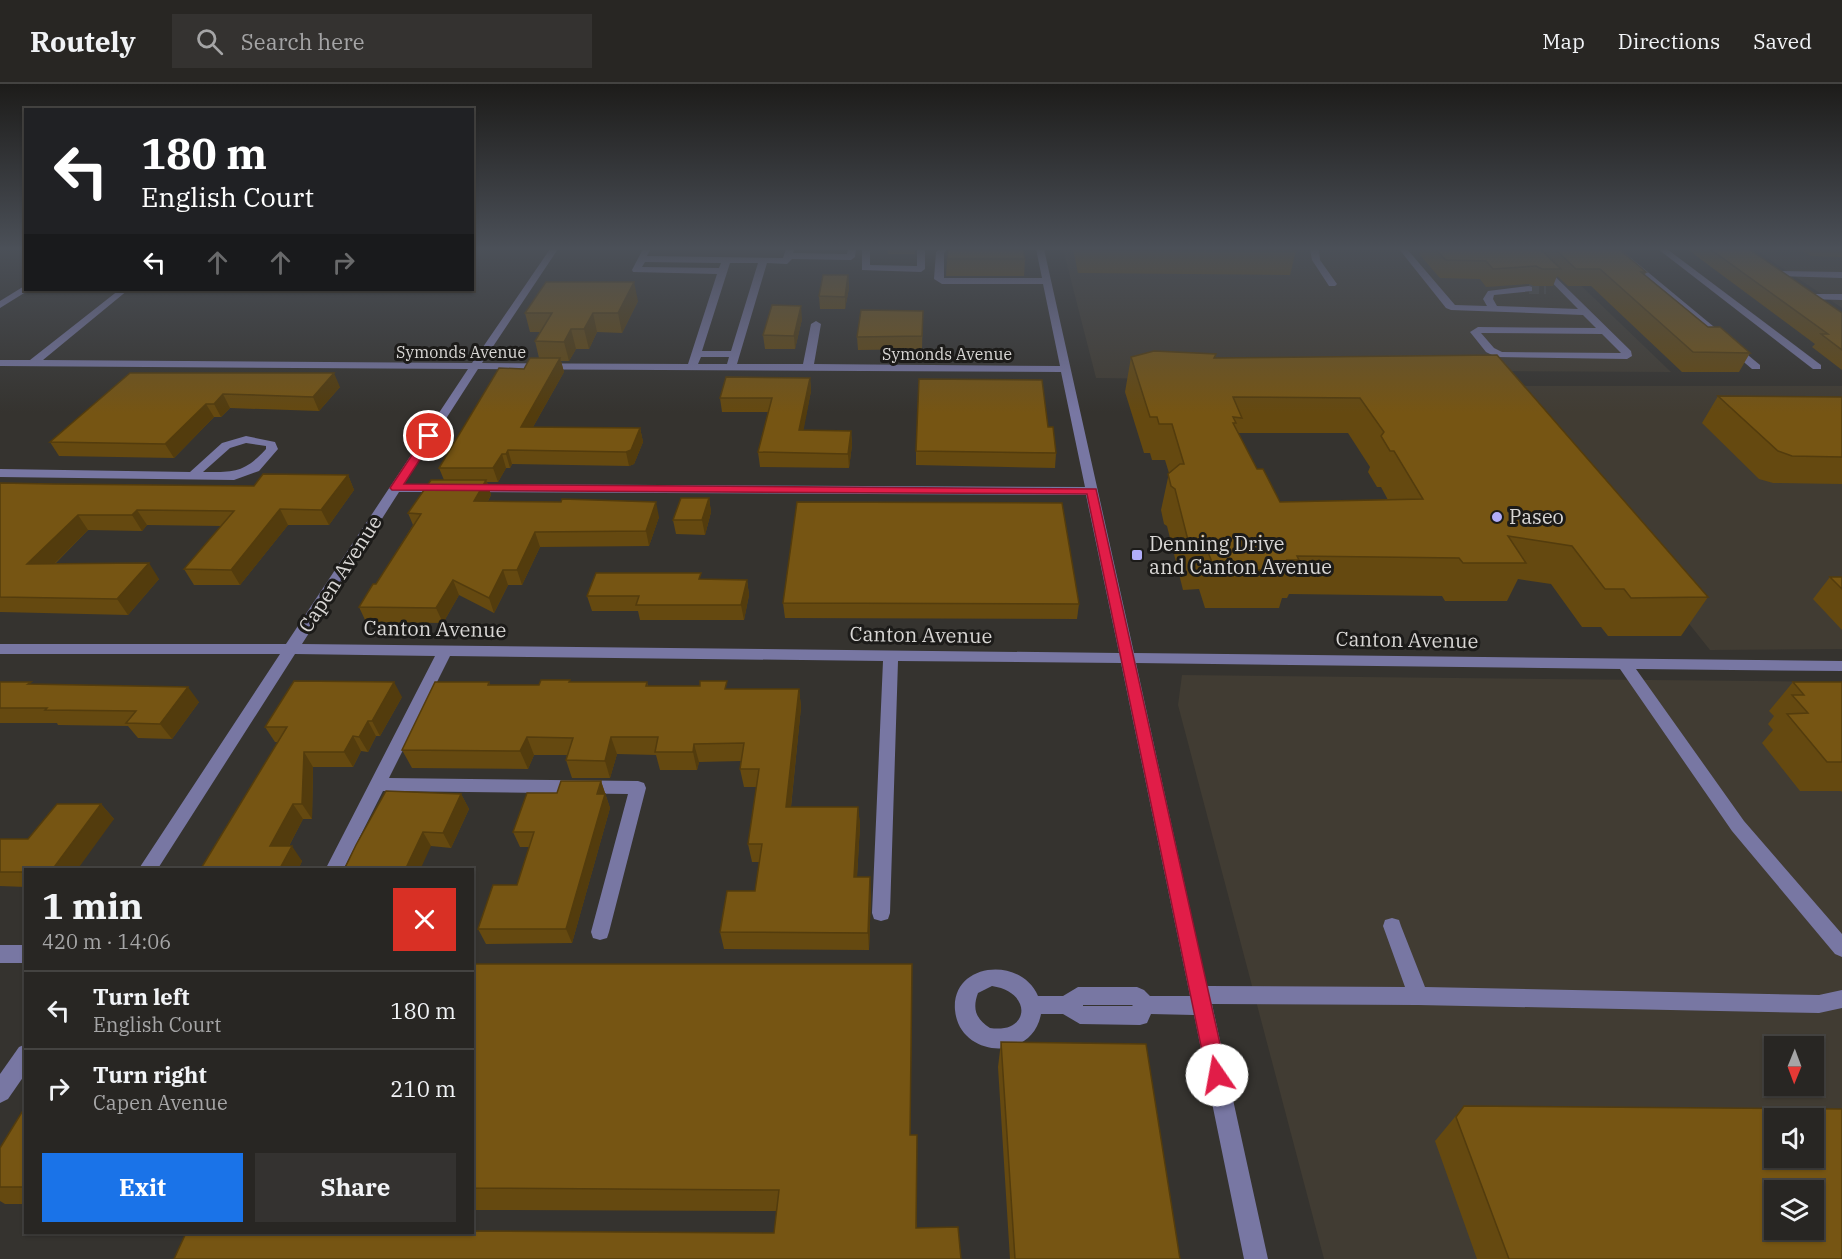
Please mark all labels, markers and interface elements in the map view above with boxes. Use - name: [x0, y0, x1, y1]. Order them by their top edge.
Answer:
- search box: [172, 14, 592, 68]
- text: Routely: [30, 23, 136, 60]
- icon: search: [193, 25, 226, 58]
- text: Search here: [241, 27, 365, 56]
- text: Map: [1542, 27, 1585, 55]
- text: Directions: [1618, 27, 1720, 55]
- text: Saved: [1753, 27, 1812, 55]
- text: 180 m: [141, 126, 267, 181]
- icon: left: [42, 132, 120, 210]
- text: English Court: [141, 179, 314, 214]
- icon: left: [138, 246, 171, 279]
- icon: ahead: [201, 246, 234, 279]
- icon: ahead: [264, 246, 297, 279]
- icon: right: [327, 246, 360, 279]
- street label: Symonds Avenue: [396, 342, 526, 362]
- street label: Symonds Avenue: [882, 344, 1012, 364]
- pin: [403, 410, 454, 461]
- icon: arrive: [412, 419, 445, 452]
- place label: Paseo: [1509, 503, 1564, 530]
- street label: Capen Avenue: [292, 510, 388, 638]
- marker: Paseo: [1490, 510, 1504, 524]
- place label: Denning Drive and Canton Avenue: [1149, 530, 1332, 580]
- marker: Denning Drive and Canton Avenue: [1130, 548, 1144, 562]
- street label: Canton Avenue: [364, 614, 507, 643]
- street label: Canton Avenue: [850, 620, 993, 649]
- street label: Canton Avenue: [1336, 625, 1479, 654]
- text: 1 min: [42, 882, 143, 929]
- button: close: [393, 888, 456, 951]
- text: 420 m · 14:06: [42, 928, 171, 955]
- text: Turn left: [93, 982, 189, 1011]
- icon: left: [42, 994, 75, 1027]
- text: 180 m: [390, 996, 456, 1025]
- text: English Court: [93, 1011, 221, 1038]
- north arrow: [1764, 1036, 1824, 1096]
- map controls: [1764, 1036, 1824, 1240]
- position arrow: [1185, 1043, 1249, 1107]
- text: Turn right: [93, 1060, 207, 1089]
- icon: right: [42, 1072, 75, 1105]
- text: 210 m: [390, 1074, 456, 1103]
- text: Capen Avenue: [93, 1089, 228, 1116]
- button: sound: [1764, 1108, 1824, 1168]
- button: Exit: [42, 1153, 243, 1222]
- button: Share: [255, 1153, 456, 1222]
- button: layers: [1764, 1180, 1824, 1240]

